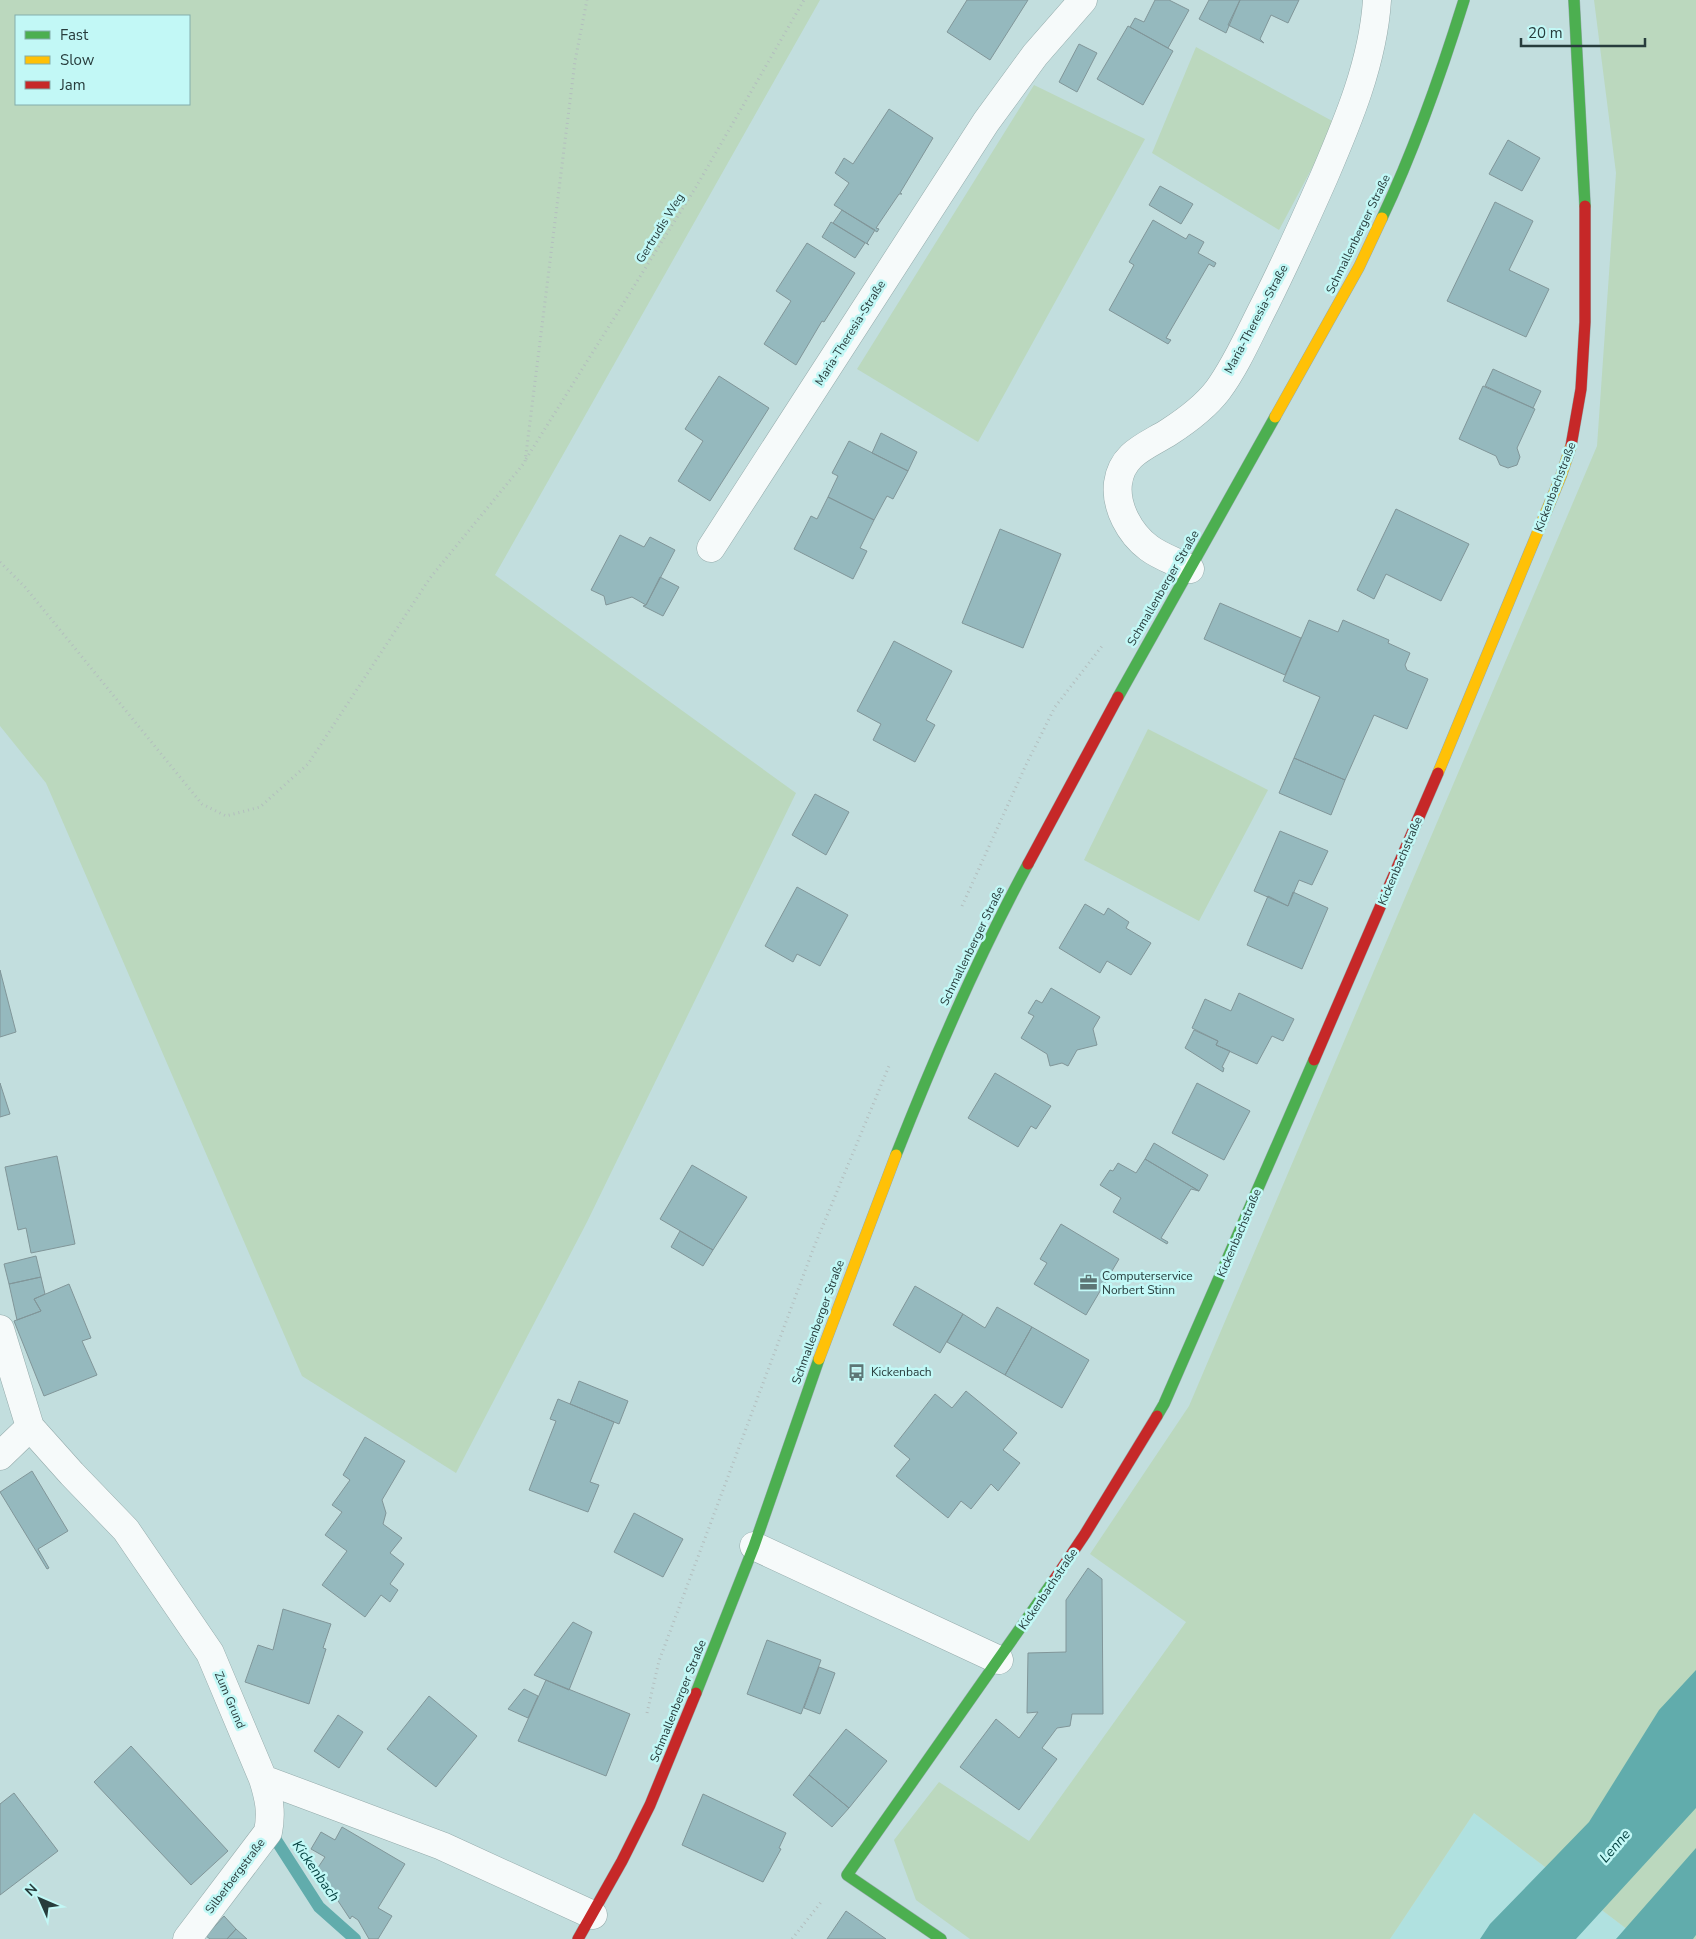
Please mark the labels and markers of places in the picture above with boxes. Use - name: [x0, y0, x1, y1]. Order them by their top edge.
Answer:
- place label: Computerservice Norbert Stinn: [1102, 1268, 1193, 1298]
- office icon: Computerservice Norbert Stinn: [1078, 1273, 1098, 1293]
- bus stop icon: Kickenbach: [847, 1362, 867, 1382]
- place label: Kickenbach: [871, 1364, 932, 1380]

